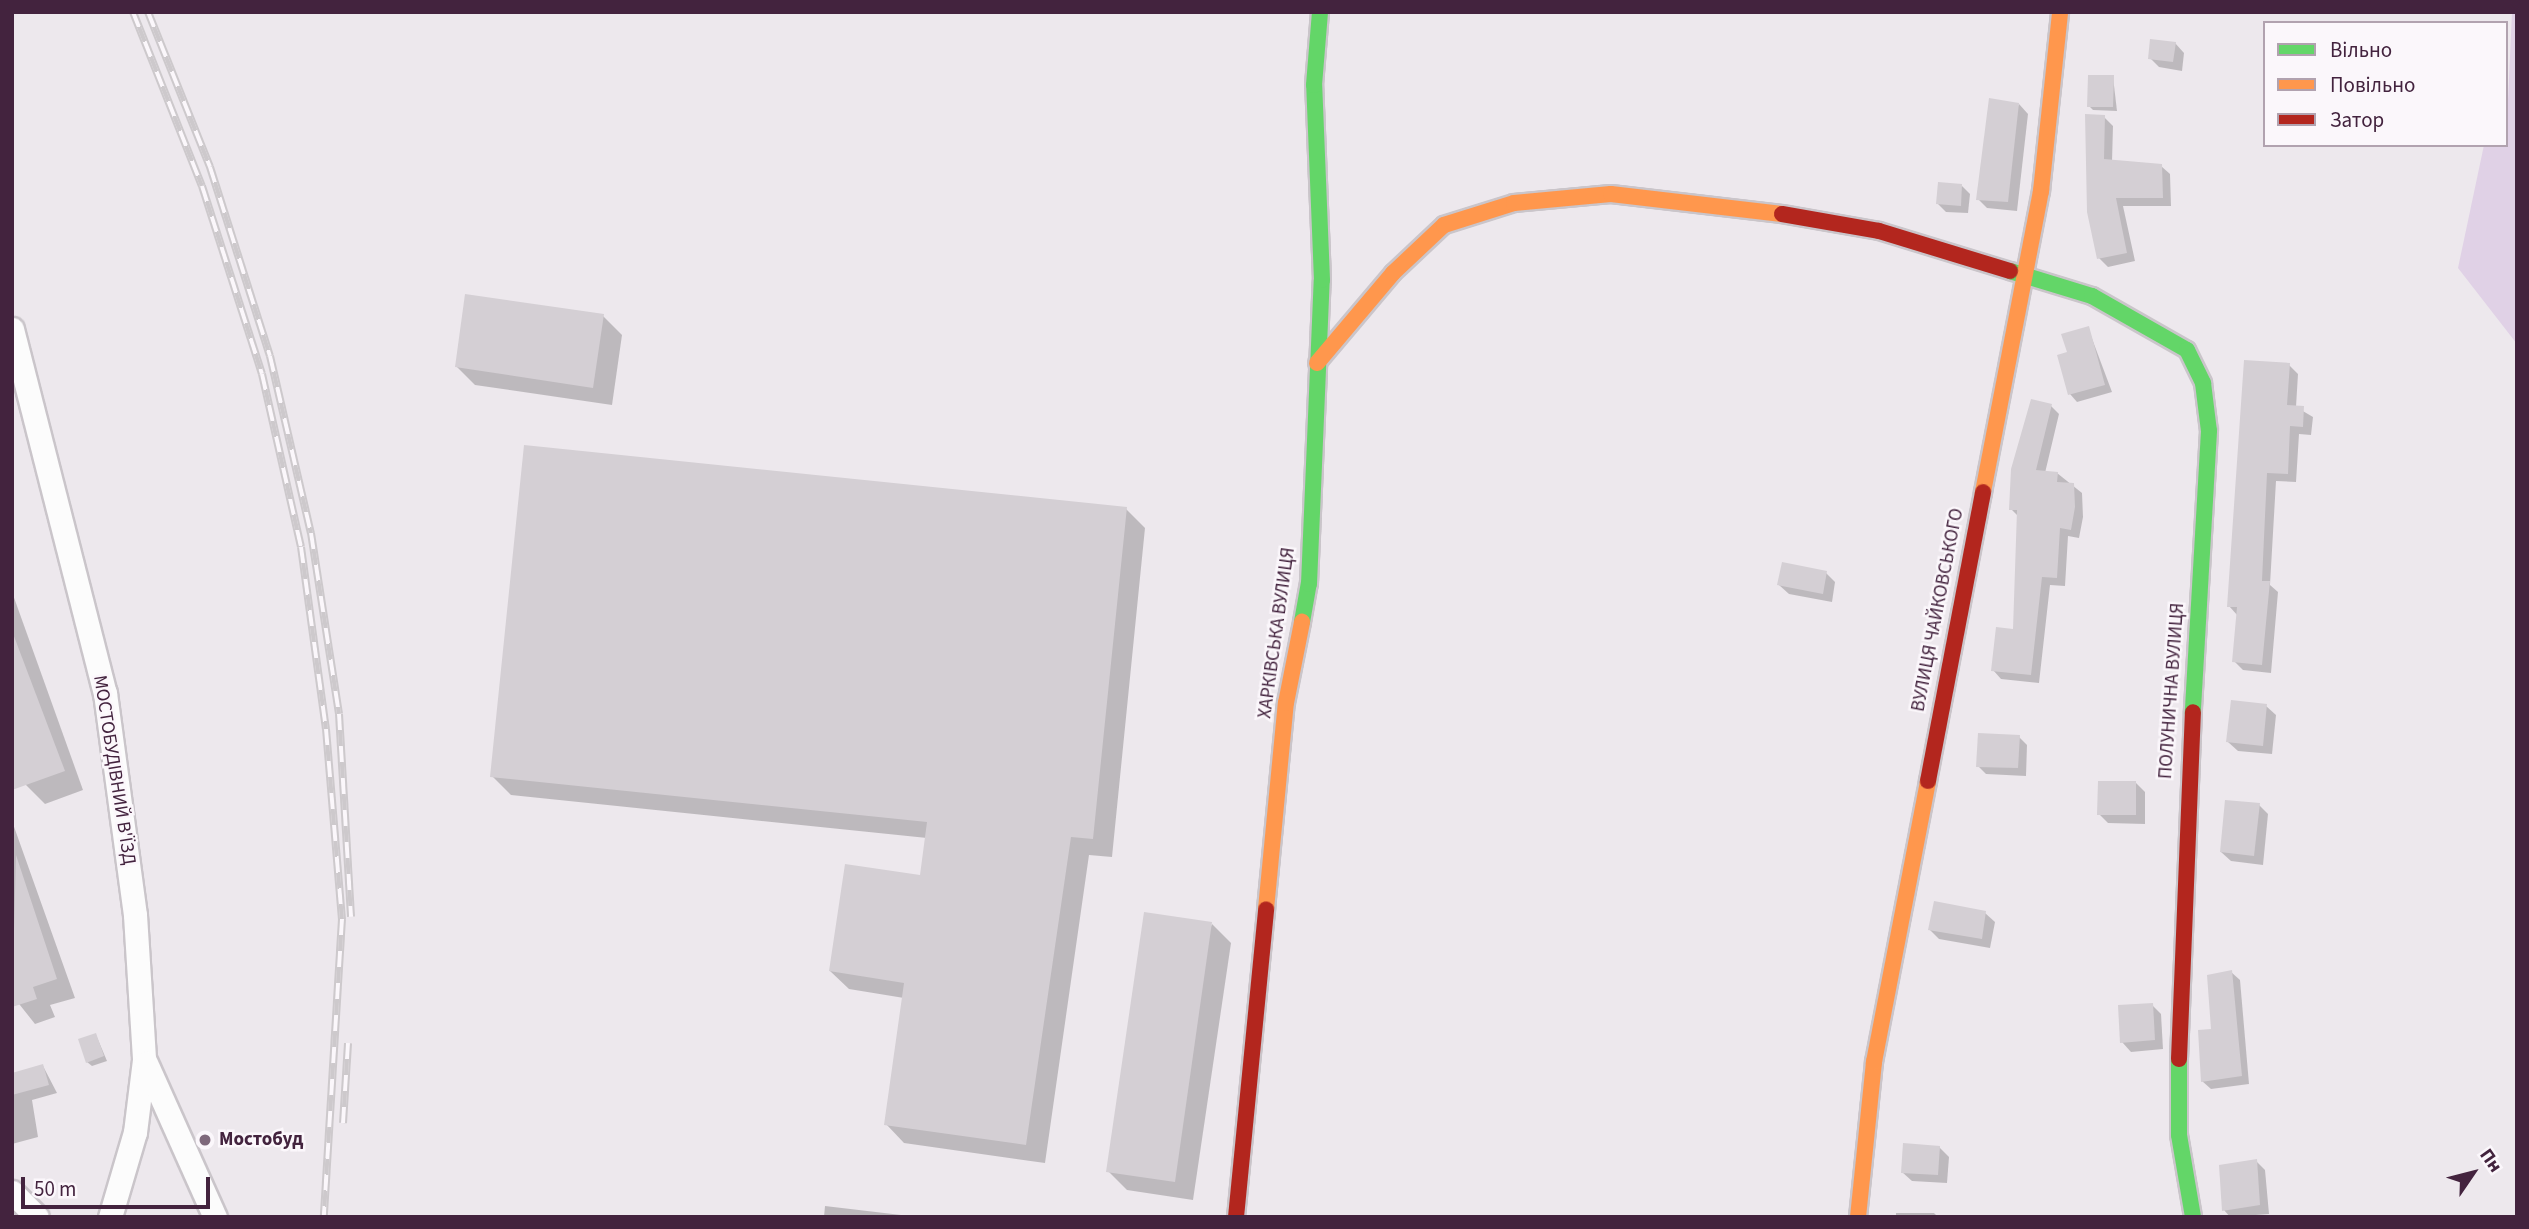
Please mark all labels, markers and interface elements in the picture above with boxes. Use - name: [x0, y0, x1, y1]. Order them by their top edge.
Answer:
- legend: [2263, 21, 2508, 147]
- text: Вільно: [2330, 35, 2392, 65]
- text: Повільно: [2330, 70, 2415, 100]
- text: Затор: [2330, 105, 2384, 135]
- street label: ВУЛИЦЯ ЧАЙКОВСЬКОГО: [1907, 506, 1969, 714]
- street label: ХАРКІВСЬКА ВУЛИЦЯ: [1254, 546, 1300, 720]
- street label: ПОЛУНИЧНА ВУЛИЦЯ: [2154, 602, 2190, 780]
- street label: МОСТОБУДІВНИЙ В'ЇЗД: [88, 674, 140, 866]
- place label: Мостобуд: [219, 1129, 303, 1151]
- marker: Мостобуд: [197, 1132, 213, 1148]
- north arrow: [2438, 1138, 2508, 1208]
- text: Пн: [2473, 1143, 2508, 1178]
- scale bar: [24, 1162, 214, 1206]
- text: 50 m: [34, 1174, 76, 1204]

